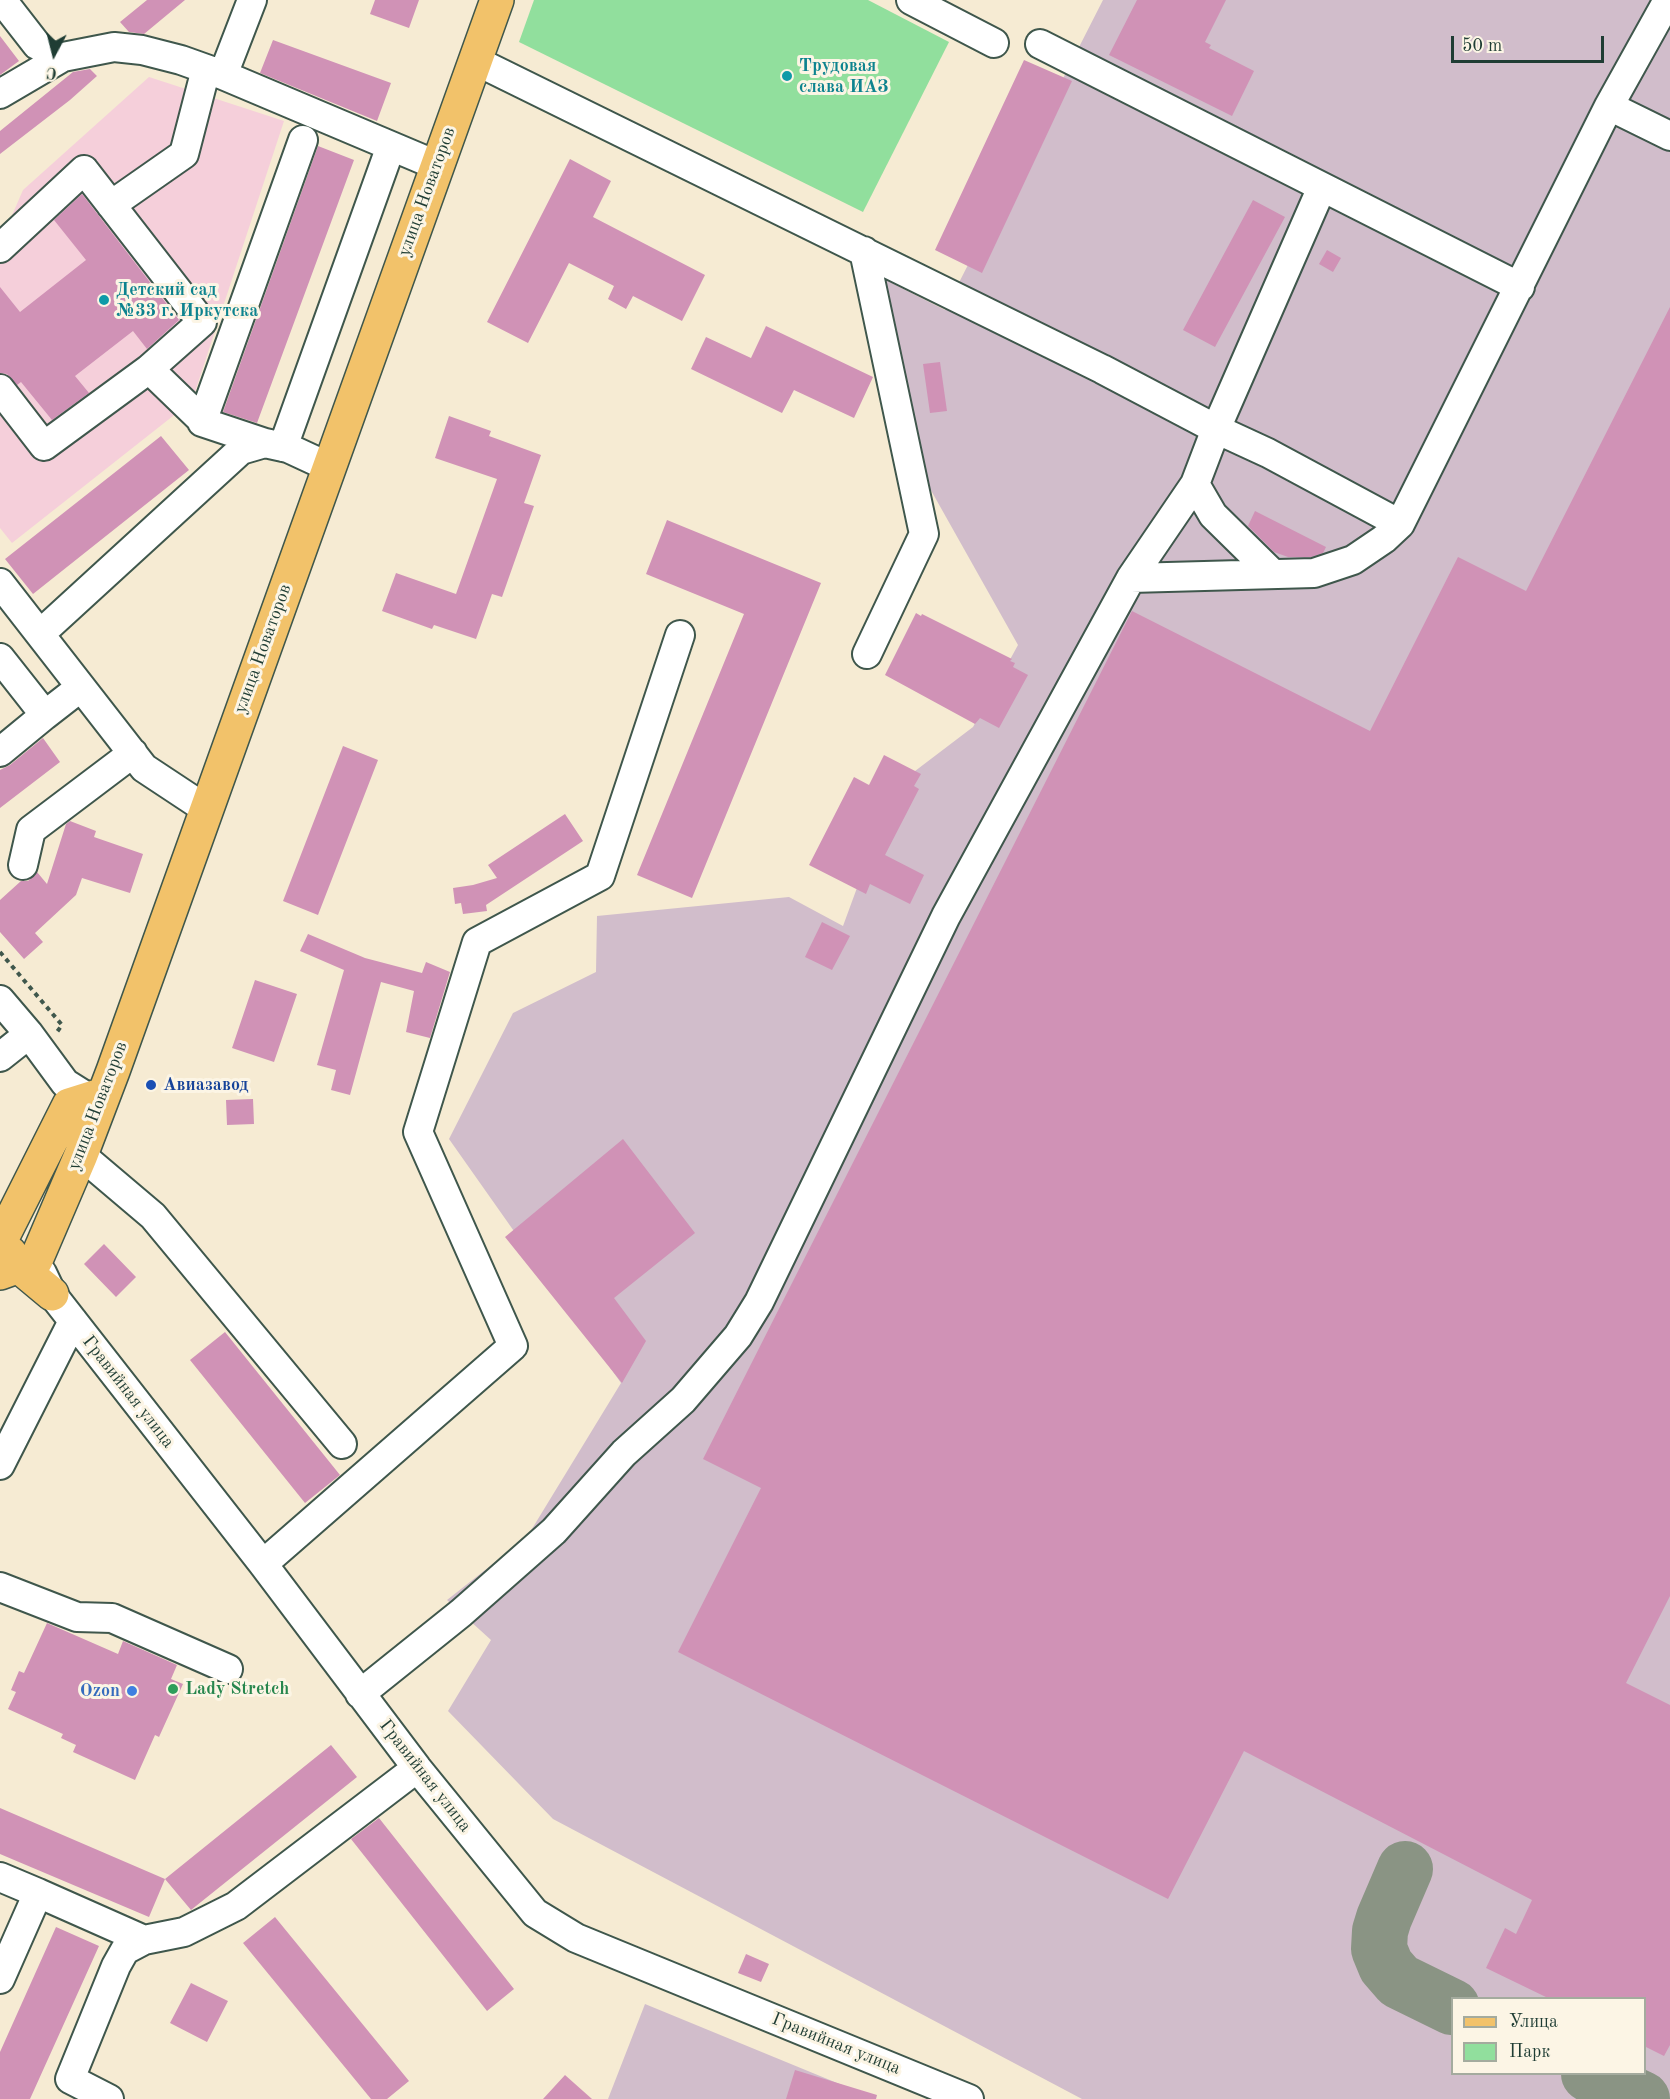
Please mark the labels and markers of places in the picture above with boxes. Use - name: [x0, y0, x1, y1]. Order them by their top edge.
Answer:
- place label: Трудовая слава ИАЗ: [799, 55, 889, 98]
- marker: Трудовая слава ИАЗ: [780, 69, 794, 83]
- place label: Детский сад №33 г. Иркутска: [116, 279, 258, 322]
- marker: Детский сад №33 г. Иркутска: [97, 293, 111, 307]
- place label: Авиазавод: [163, 1074, 249, 1096]
- marker: Авиазавод: [144, 1078, 158, 1092]
- place label: Lady Stretch: [185, 1678, 289, 1700]
- place label: Ozon: [80, 1680, 120, 1702]
- marker: Lady Stretch: [166, 1682, 180, 1696]
- marker: Ozon: [125, 1684, 139, 1698]

